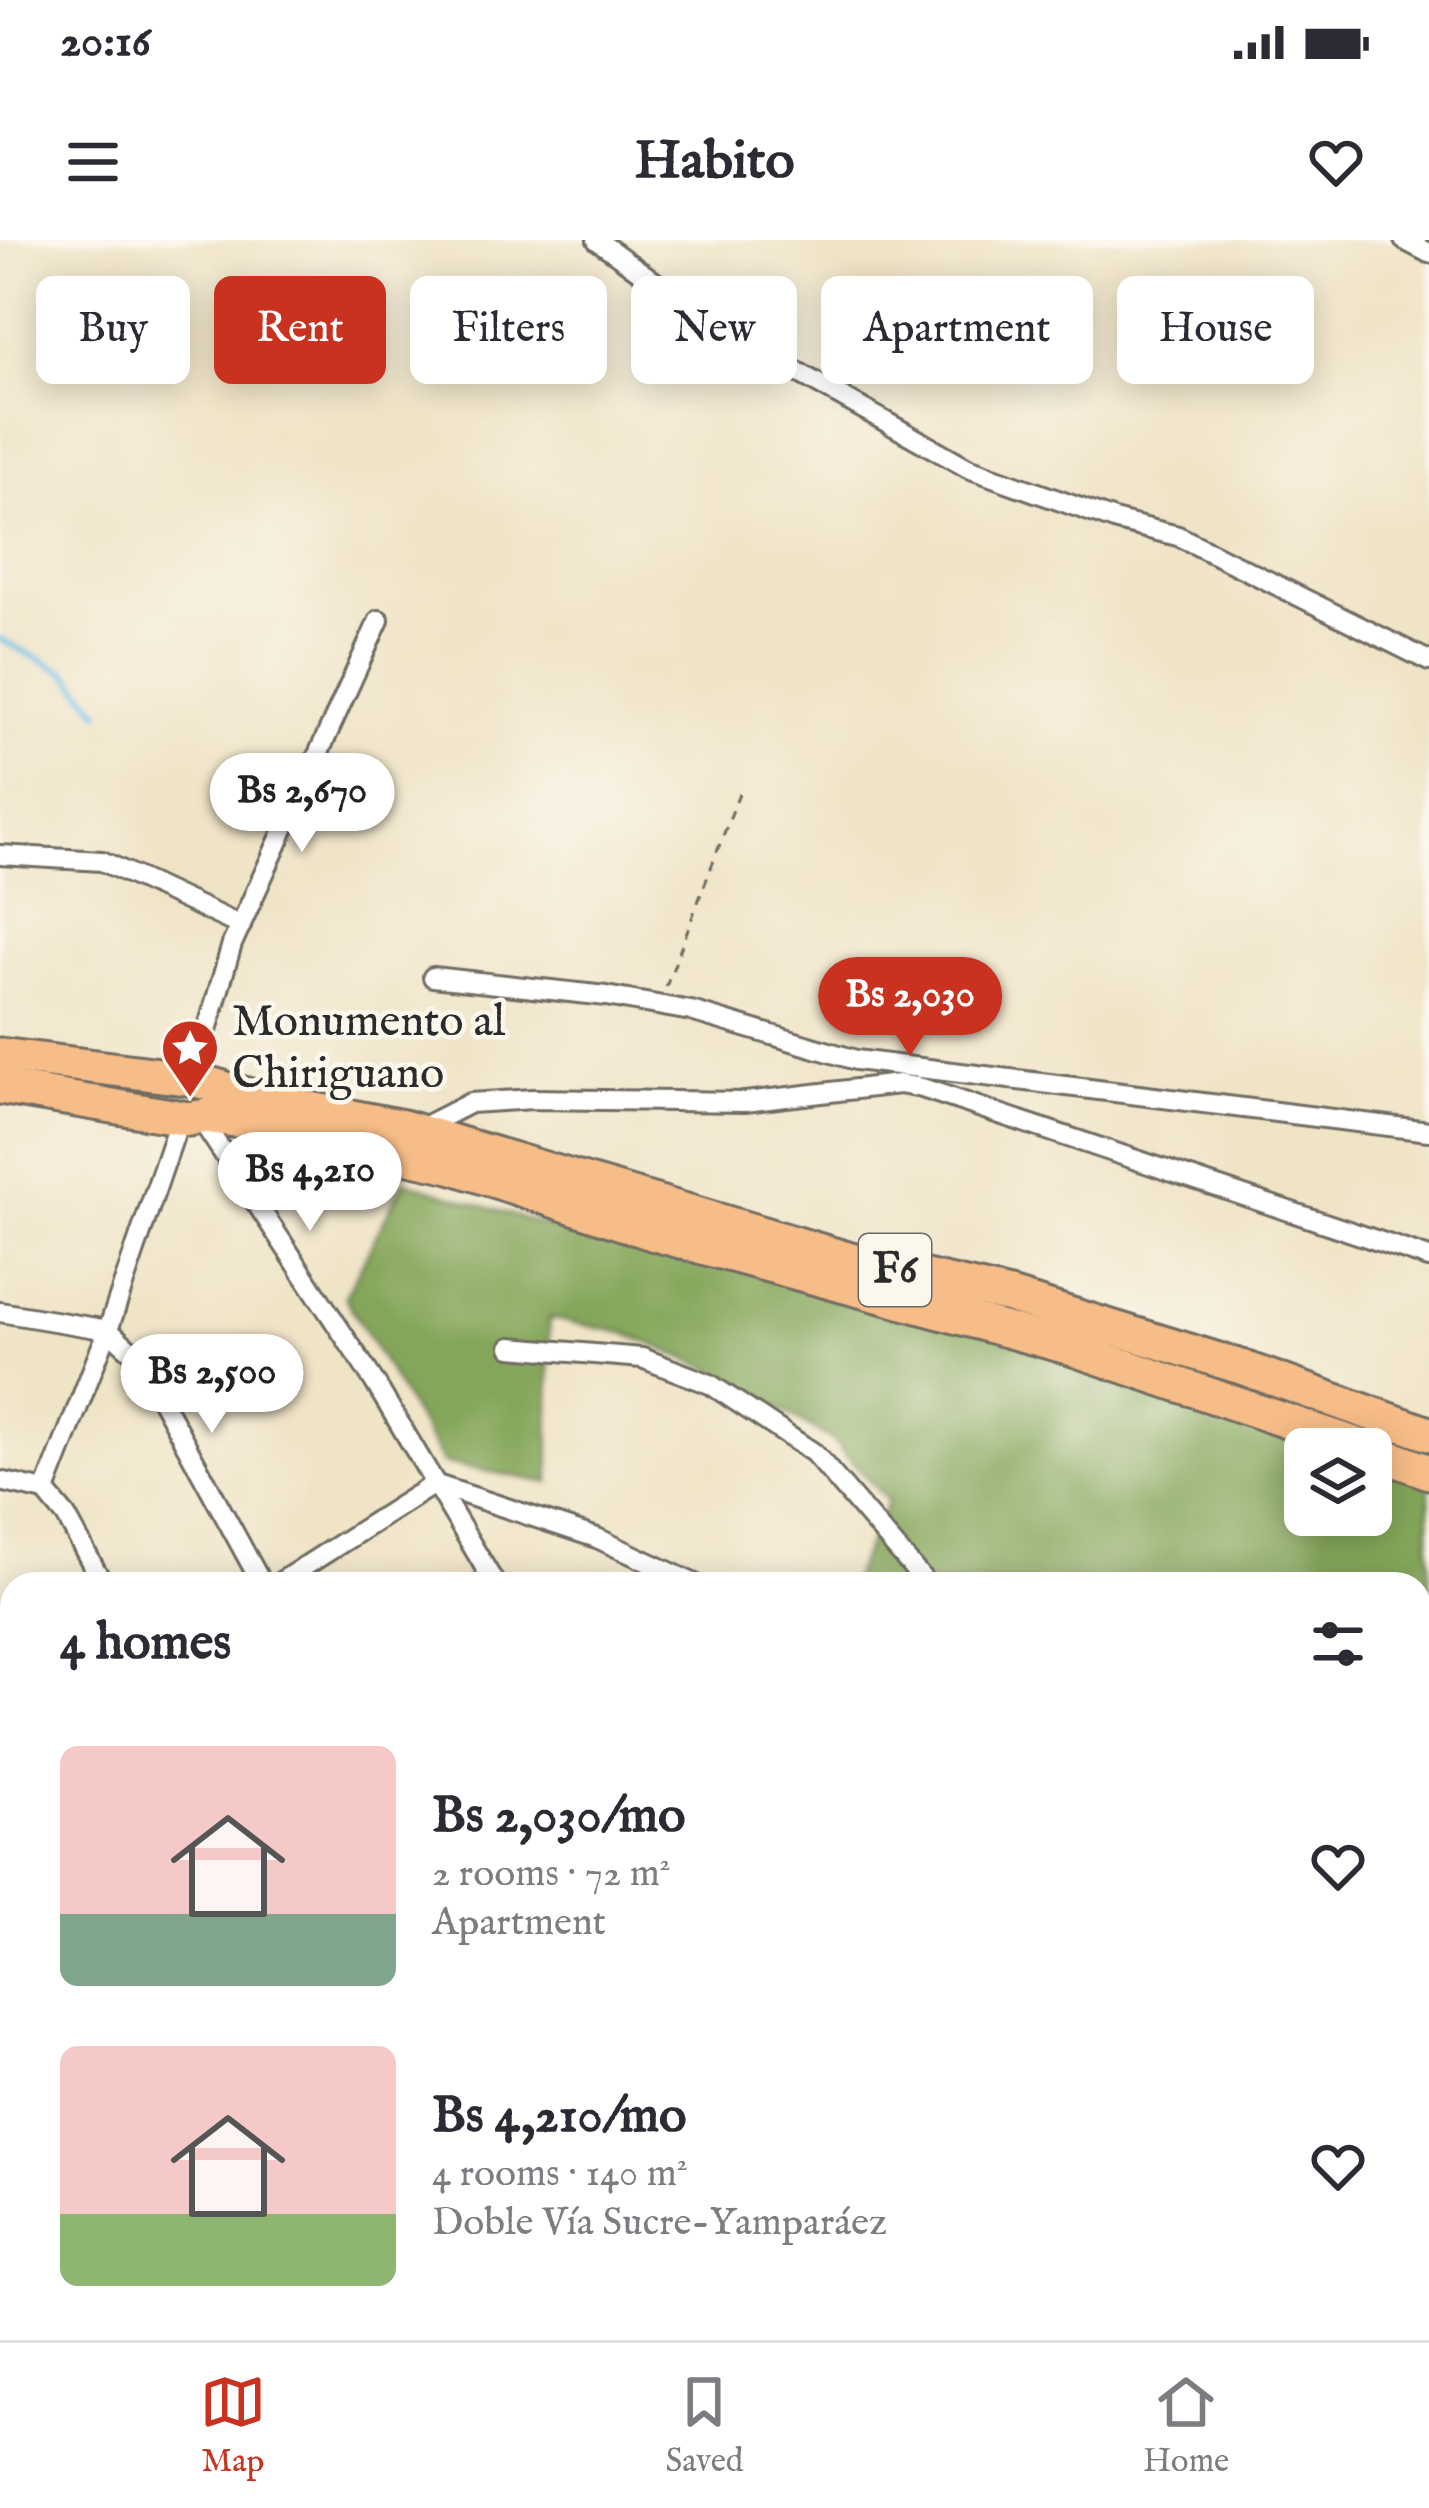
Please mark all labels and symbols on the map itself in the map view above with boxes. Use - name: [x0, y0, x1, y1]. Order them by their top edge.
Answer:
- pin: Bs 2,670: [178, 753, 426, 855]
- pin: Bs 2,030: [786, 957, 1034, 1059]
- place label: Monumento al Chiriguano: [232, 994, 506, 1103]
- place icon: Monumento al Chiriguano: [159, 1017, 221, 1099]
- pin: Bs 4,210: [186, 1132, 434, 1234]
- road number: F6: [859, 1234, 931, 1306]
- pin: Bs 2,500: [88, 1334, 336, 1436]

